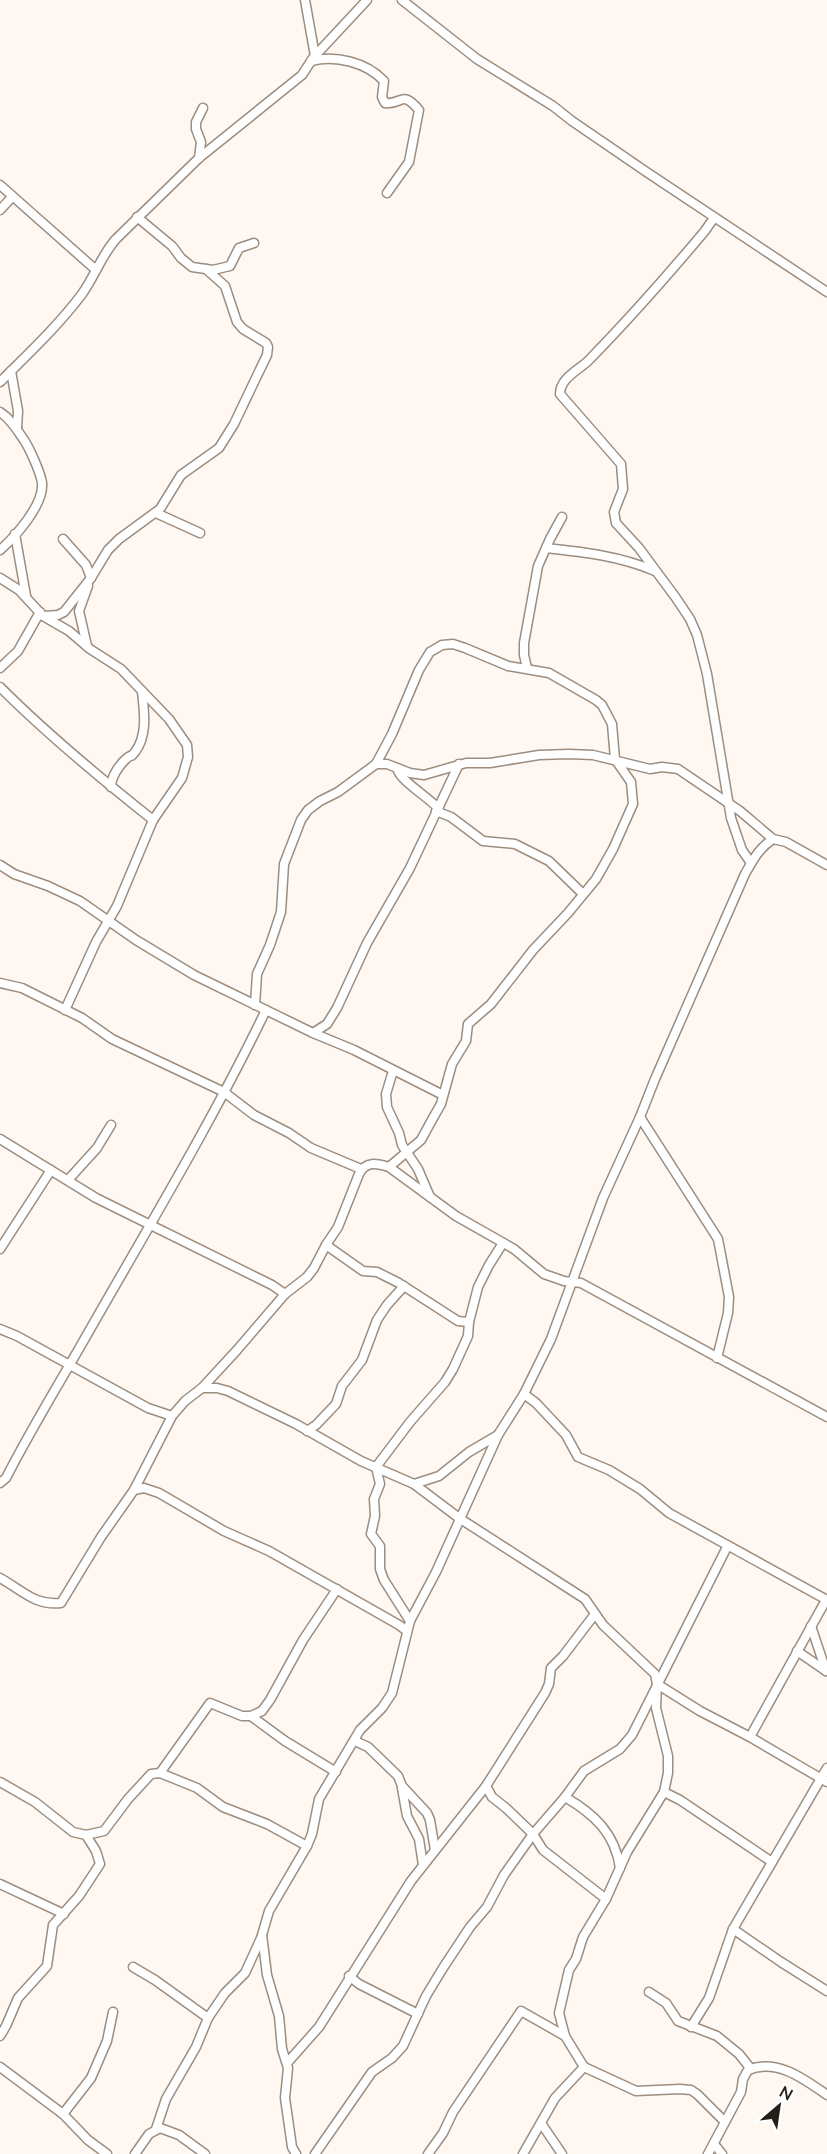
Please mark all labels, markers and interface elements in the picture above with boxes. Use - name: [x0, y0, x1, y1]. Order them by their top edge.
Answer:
- north arrow: [749, 2076, 809, 2136]
- text: N: [777, 2081, 797, 2104]

